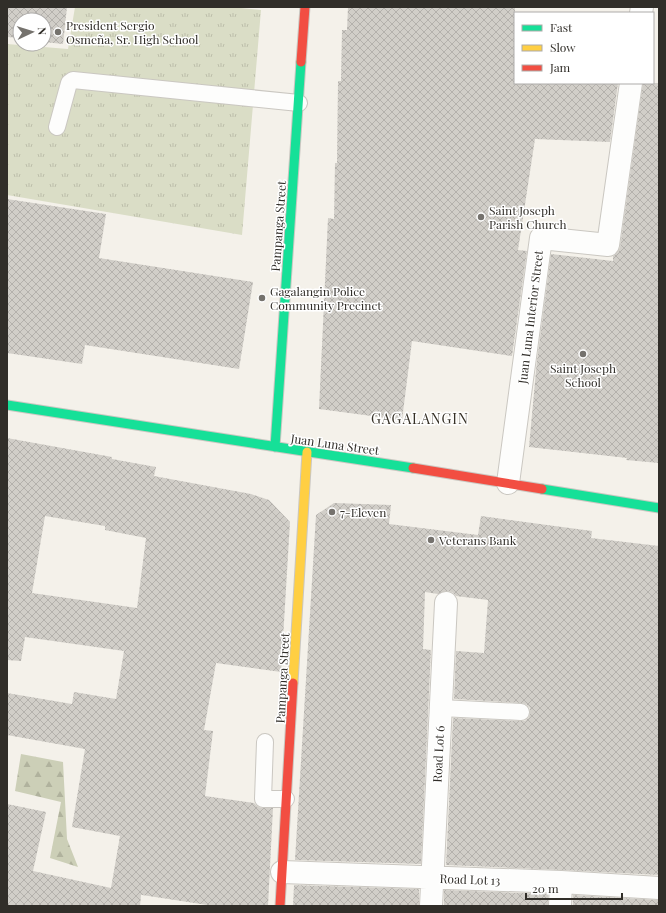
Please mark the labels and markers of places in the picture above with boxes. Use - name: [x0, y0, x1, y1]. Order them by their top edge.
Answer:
- place label: President Sergio Osmeña, Sr. High School: [66, 17, 199, 47]
- marker: President Sergio Osmeña, Sr. High School: [53, 27, 63, 37]
- place label: Saint Joseph Parish Church: [489, 202, 566, 232]
- marker: Saint Joseph Parish Church: [476, 212, 486, 222]
- place label: Gagalangin Police Community Precinct: [270, 283, 382, 313]
- marker: Gagalangin Police Community Precinct: [257, 293, 267, 303]
- marker: Saint Joseph School: [578, 349, 588, 359]
- place label: Saint Joseph School: [550, 360, 616, 390]
- place label: 7-Eleven: [340, 504, 386, 520]
- marker: 7-Eleven: [327, 507, 337, 517]
- place label: Veterans Bank: [438, 532, 517, 548]
- marker: Veterans Bank: [426, 535, 436, 545]

